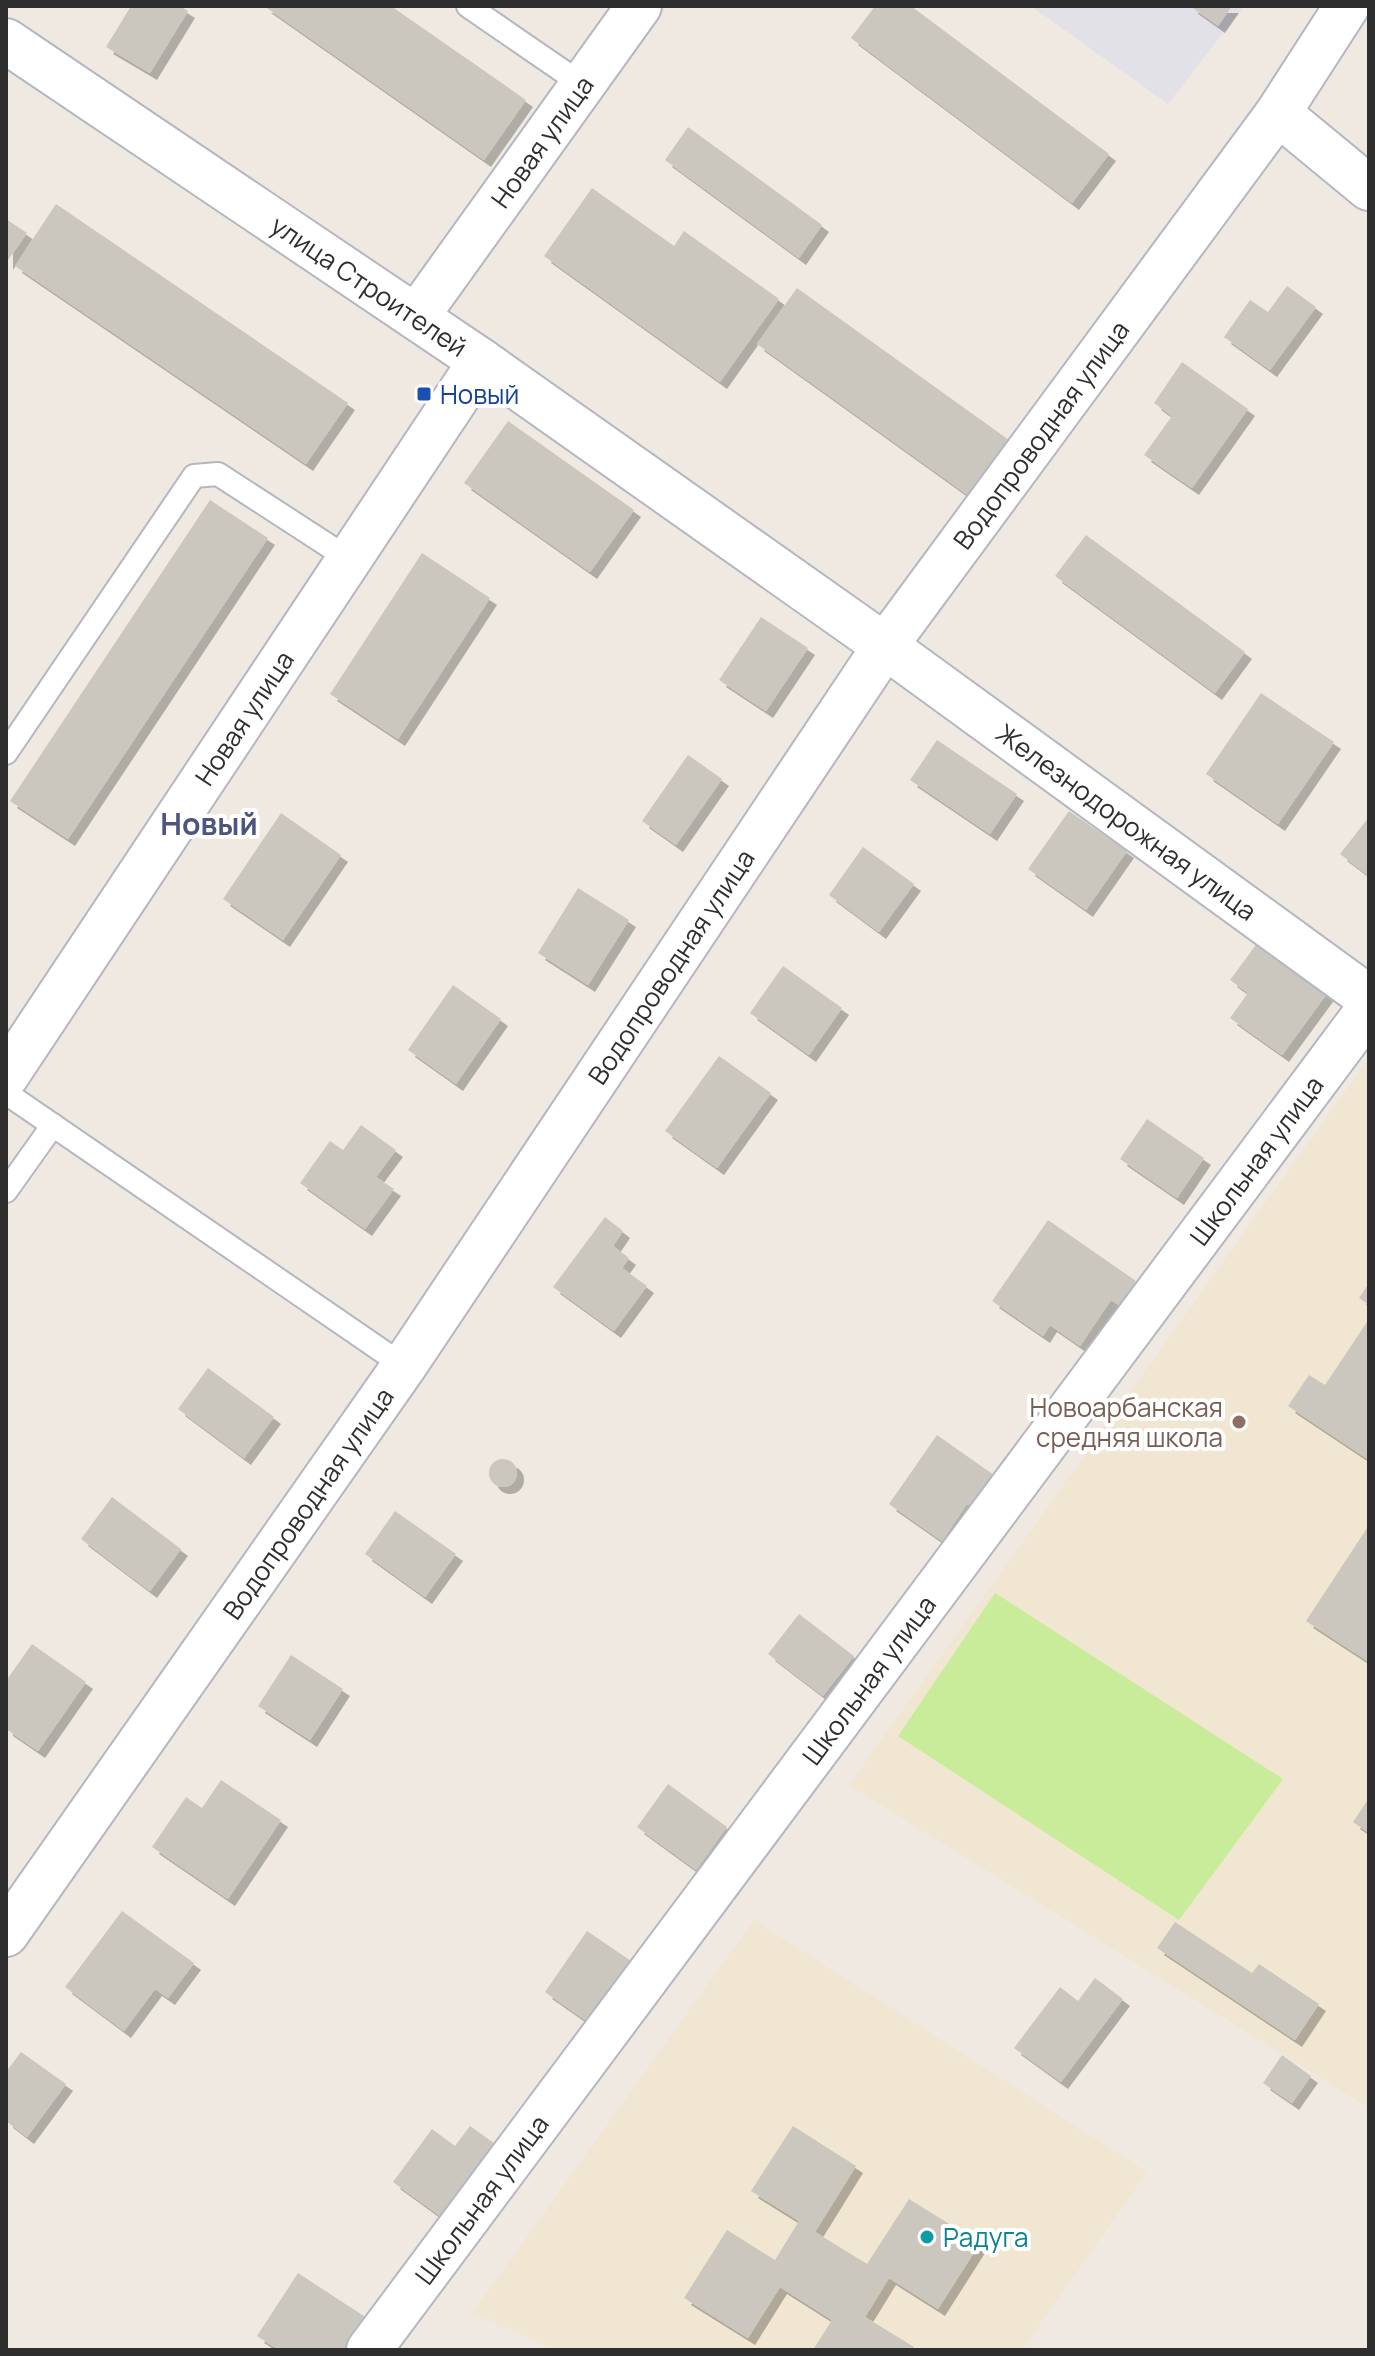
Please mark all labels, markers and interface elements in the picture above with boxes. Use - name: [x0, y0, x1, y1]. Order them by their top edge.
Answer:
- street label: Новая улица: [482, 68, 602, 215]
- street label: улица Строителей: [264, 207, 474, 365]
- street label: Водопроводная улица: [945, 313, 1137, 556]
- place label: Новый: [440, 376, 519, 412]
- marker: Новый: [415, 385, 433, 403]
- street label: Новая улица: [186, 643, 302, 792]
- street label: Железнодорожная улица: [989, 715, 1264, 929]
- district label: Новый: [160, 803, 258, 844]
- street label: Водопроводная улица: [579, 842, 762, 1091]
- street label: Школьная улица: [1181, 1068, 1331, 1252]
- street label: Водопроводная улица: [214, 1380, 402, 1626]
- place label: Новоарбанская средняя школа: [1030, 1389, 1223, 1455]
- marker: Новоарбанская средняя школа: [1230, 1413, 1248, 1431]
- street label: Школьная улица: [794, 1588, 944, 1772]
- street label: Школьная улица: [406, 2107, 556, 2291]
- place label: Радуга: [943, 2219, 1028, 2255]
- marker: Радуга: [918, 2228, 936, 2246]

